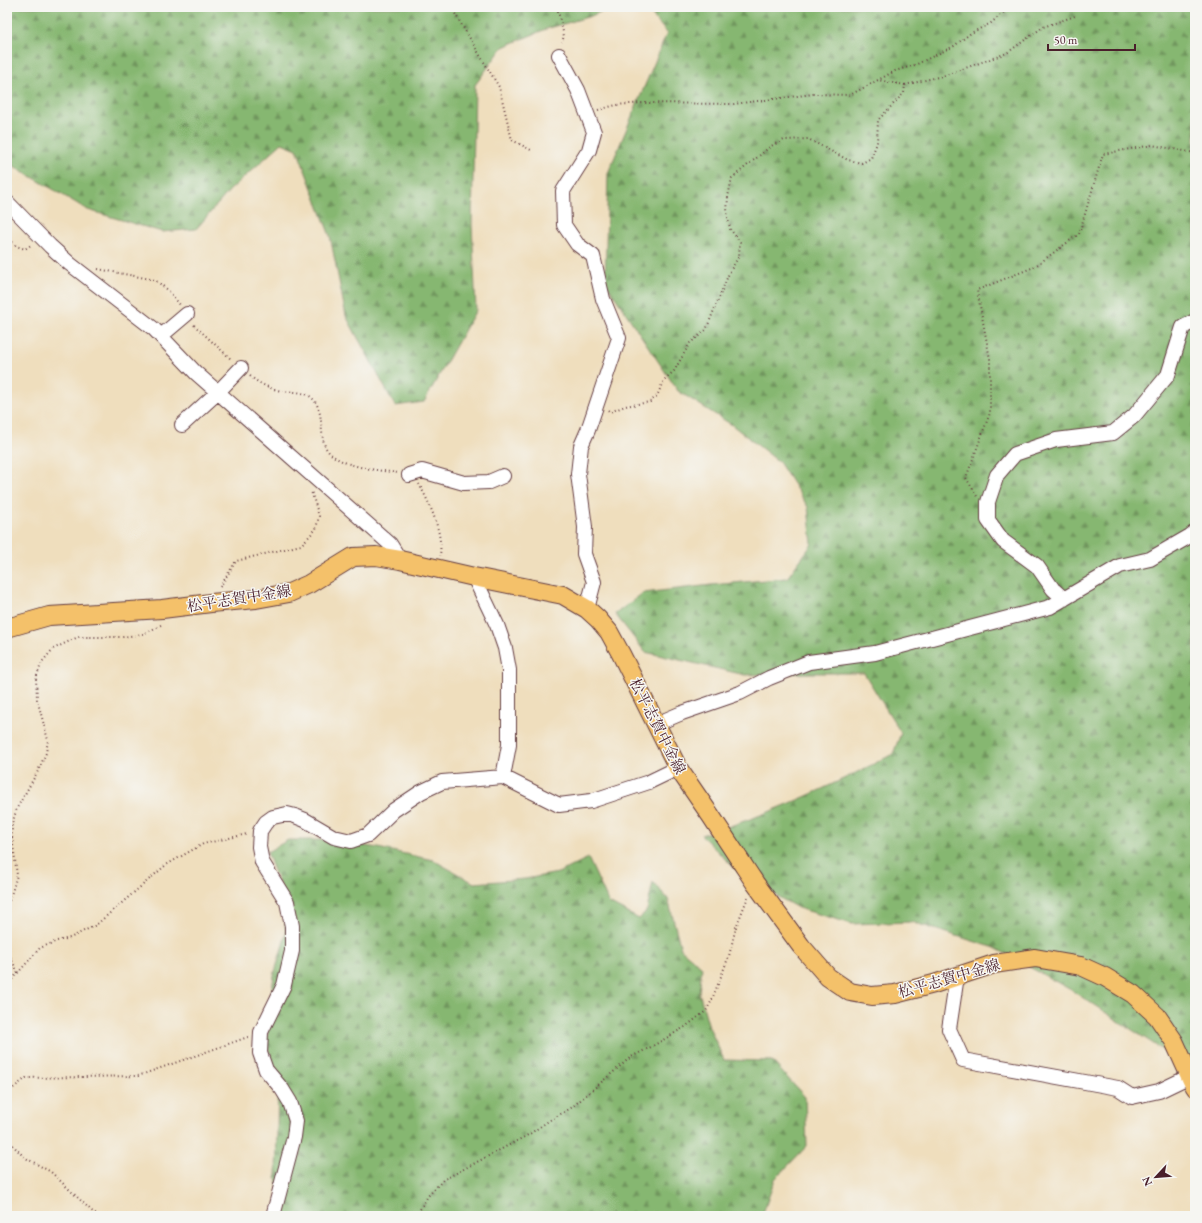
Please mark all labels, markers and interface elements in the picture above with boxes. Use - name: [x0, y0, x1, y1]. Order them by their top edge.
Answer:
- scale bar: [1048, 26, 1135, 52]
- text: 50 m: [1054, 32, 1078, 48]
- street label: 松平志賀中金線: [186, 580, 292, 616]
- street label: 松平志賀中金線: [626, 675, 690, 777]
- street label: 松平志賀中金線: [896, 954, 1002, 1002]
- north arrow: [1136, 1157, 1176, 1197]
- text: N: [1139, 1174, 1155, 1188]

